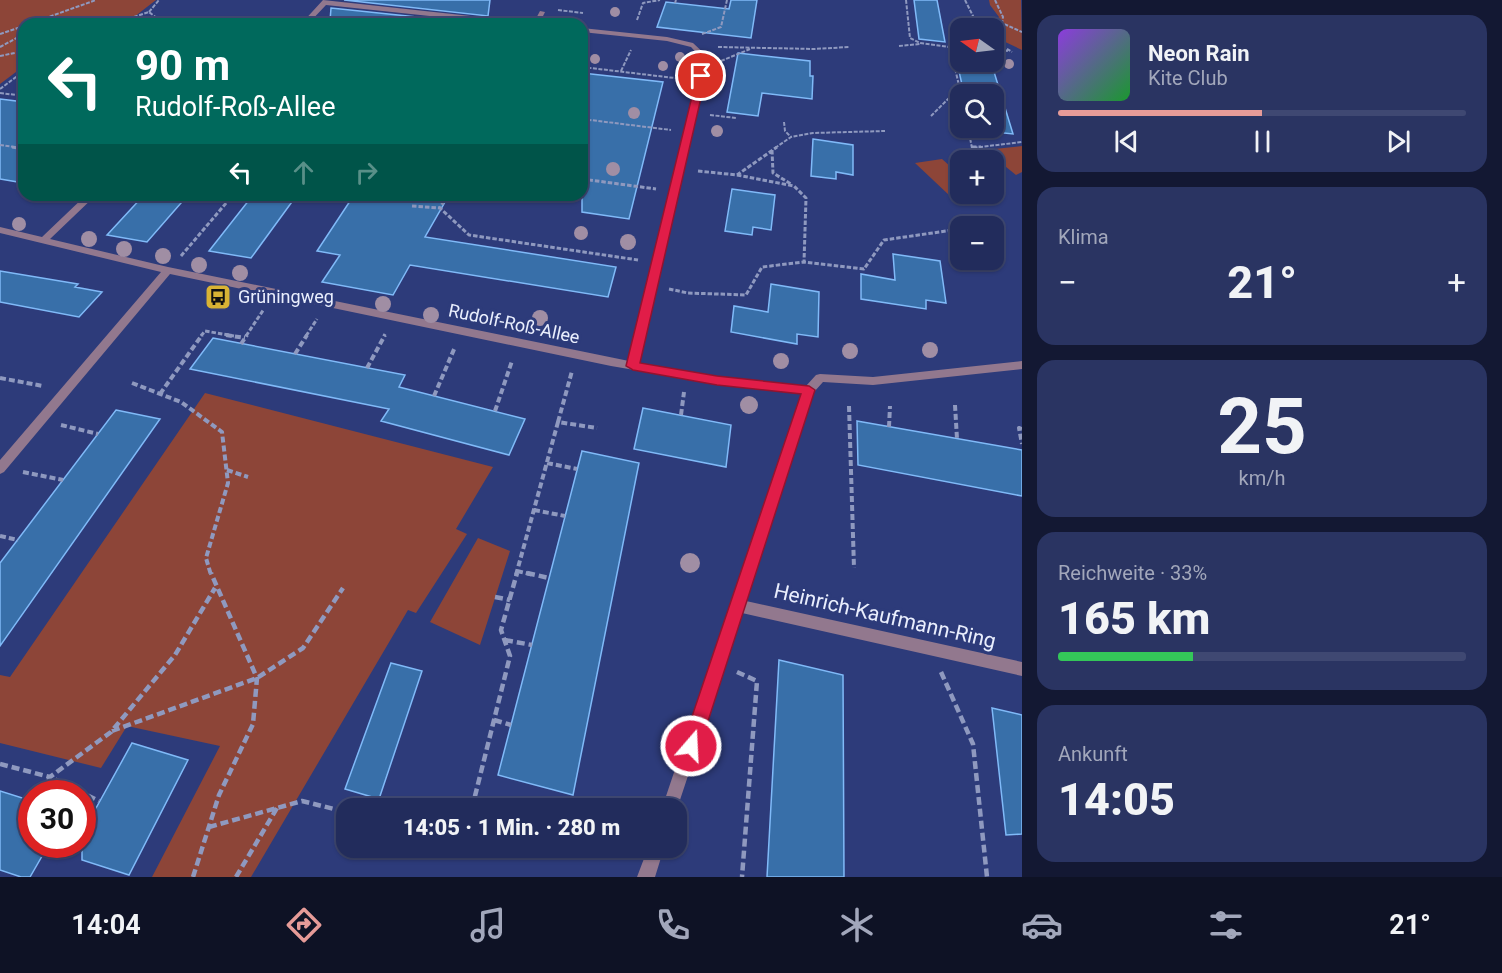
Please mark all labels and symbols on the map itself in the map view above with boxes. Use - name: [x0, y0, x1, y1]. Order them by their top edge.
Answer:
- north arrow: [950, 18, 1004, 72]
- pin: [675, 50, 726, 101]
- bus stop icon: Grüningweg: [203, 282, 233, 312]
- place label: Grüningweg: [238, 286, 334, 307]
- street label: Rudolf-Roß-Allee: [447, 299, 582, 348]
- street label: Heinrich-Kaufmann-Ring: [772, 579, 998, 653]
- position arrow: [659, 714, 723, 778]
- speed limit sign: 30: [18, 780, 96, 858]

